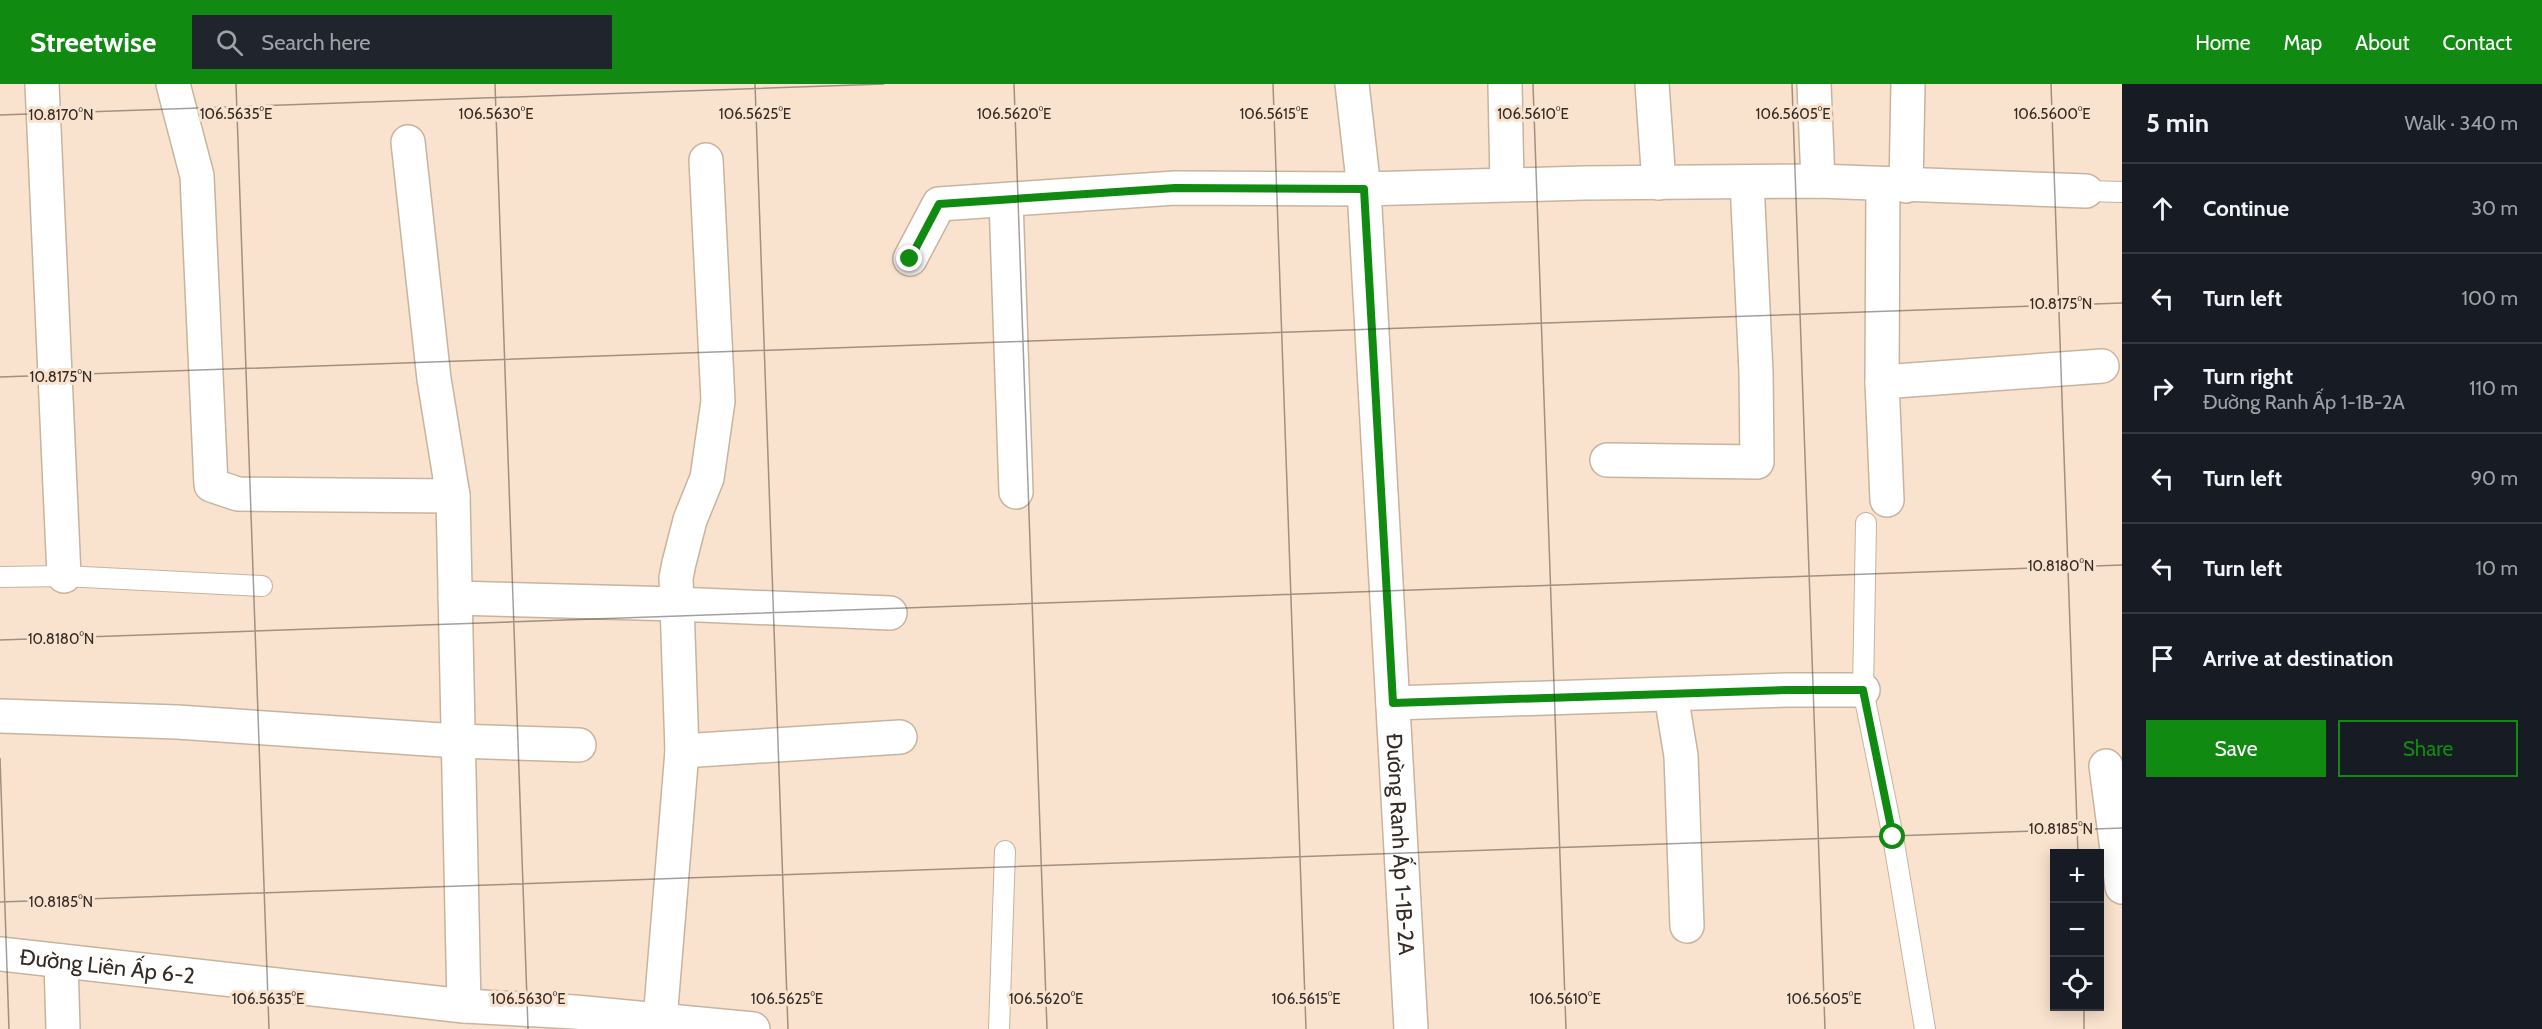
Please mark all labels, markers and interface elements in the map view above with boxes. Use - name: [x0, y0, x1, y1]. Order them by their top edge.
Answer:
- search box: [192, 15, 612, 69]
- text: Streetwise: [30, 25, 156, 59]
- icon: search: [213, 26, 246, 59]
- text: Search here: [261, 29, 371, 56]
- text: Home: [2195, 30, 2251, 55]
- text: Map: [2284, 30, 2322, 55]
- text: About: [2355, 30, 2409, 55]
- text: Contact: [2442, 30, 2512, 55]
- text: 106.5635°E: [200, 105, 272, 123]
- text: 106.5630°E: [459, 105, 533, 123]
- text: 106.5625°E: [719, 105, 791, 123]
- text: 106.5620°E: [977, 105, 1051, 123]
- text: 106.5615°E: [1239, 105, 1309, 123]
- text: 106.5610°E: [1497, 105, 1569, 123]
- text: 106.5605°E: [1756, 105, 1830, 123]
- text: 106.5600°E: [2013, 105, 2091, 123]
- text: 10.8170°N: [29, 106, 94, 124]
- text: 5 min: [2146, 107, 2209, 139]
- text: Walk · 340 m: [2404, 111, 2518, 135]
- icon: ahead: [2146, 192, 2179, 225]
- text: Continue: [2203, 195, 2289, 222]
- text: 30 m: [2471, 196, 2518, 220]
- route end: [896, 245, 922, 271]
- icon: left: [2146, 282, 2179, 315]
- text: Turn left: [2203, 285, 2282, 312]
- text: 100 m: [2462, 286, 2518, 310]
- text: 10.8175°N: [2030, 295, 2092, 313]
- text: Turn right: [2203, 363, 2293, 390]
- text: 10.8175°N: [30, 368, 92, 386]
- icon: right: [2146, 372, 2179, 405]
- text: 110 m: [2469, 376, 2518, 400]
- text: Đường Ranh Ấp 1-1B-2A: [2203, 390, 2405, 414]
- icon: left: [2146, 462, 2179, 495]
- text: Turn left: [2203, 465, 2282, 492]
- text: 90 m: [2471, 466, 2518, 490]
- icon: left: [2146, 552, 2179, 585]
- text: Turn left: [2203, 555, 2282, 582]
- text: 10 m: [2475, 556, 2518, 580]
- text: 10.8180°N: [2028, 557, 2094, 575]
- text: 10.8180°N: [28, 630, 94, 648]
- icon: arrive: [2146, 642, 2179, 675]
- text: Arrive at destination: [2203, 645, 2393, 672]
- button: Save: [2146, 720, 2326, 777]
- button: Share: [2338, 720, 2518, 777]
- street label: Đường Ranh Ấp 1-1B-2A: [1380, 733, 1420, 956]
- text: 10.8185°N: [2029, 820, 2093, 838]
- route start: [1879, 823, 1905, 849]
- map controls: [2050, 849, 2104, 1011]
- button: +: [2050, 849, 2104, 903]
- text: 10.8185°N: [29, 893, 93, 911]
- button: −: [2050, 903, 2104, 957]
- street label: Đường Liên Ấp 6-2: [18, 943, 196, 990]
- button: locate: [2050, 957, 2104, 1011]
- text: 106.5635°E: [232, 990, 304, 1008]
- text: 106.5630°E: [491, 990, 565, 1008]
- text: 106.5625°E: [751, 990, 823, 1008]
- text: 106.5620°E: [1009, 990, 1083, 1008]
- text: 106.5615°E: [1271, 990, 1341, 1008]
- text: 106.5610°E: [1529, 990, 1601, 1008]
- text: 106.5605°E: [1787, 990, 1861, 1008]

